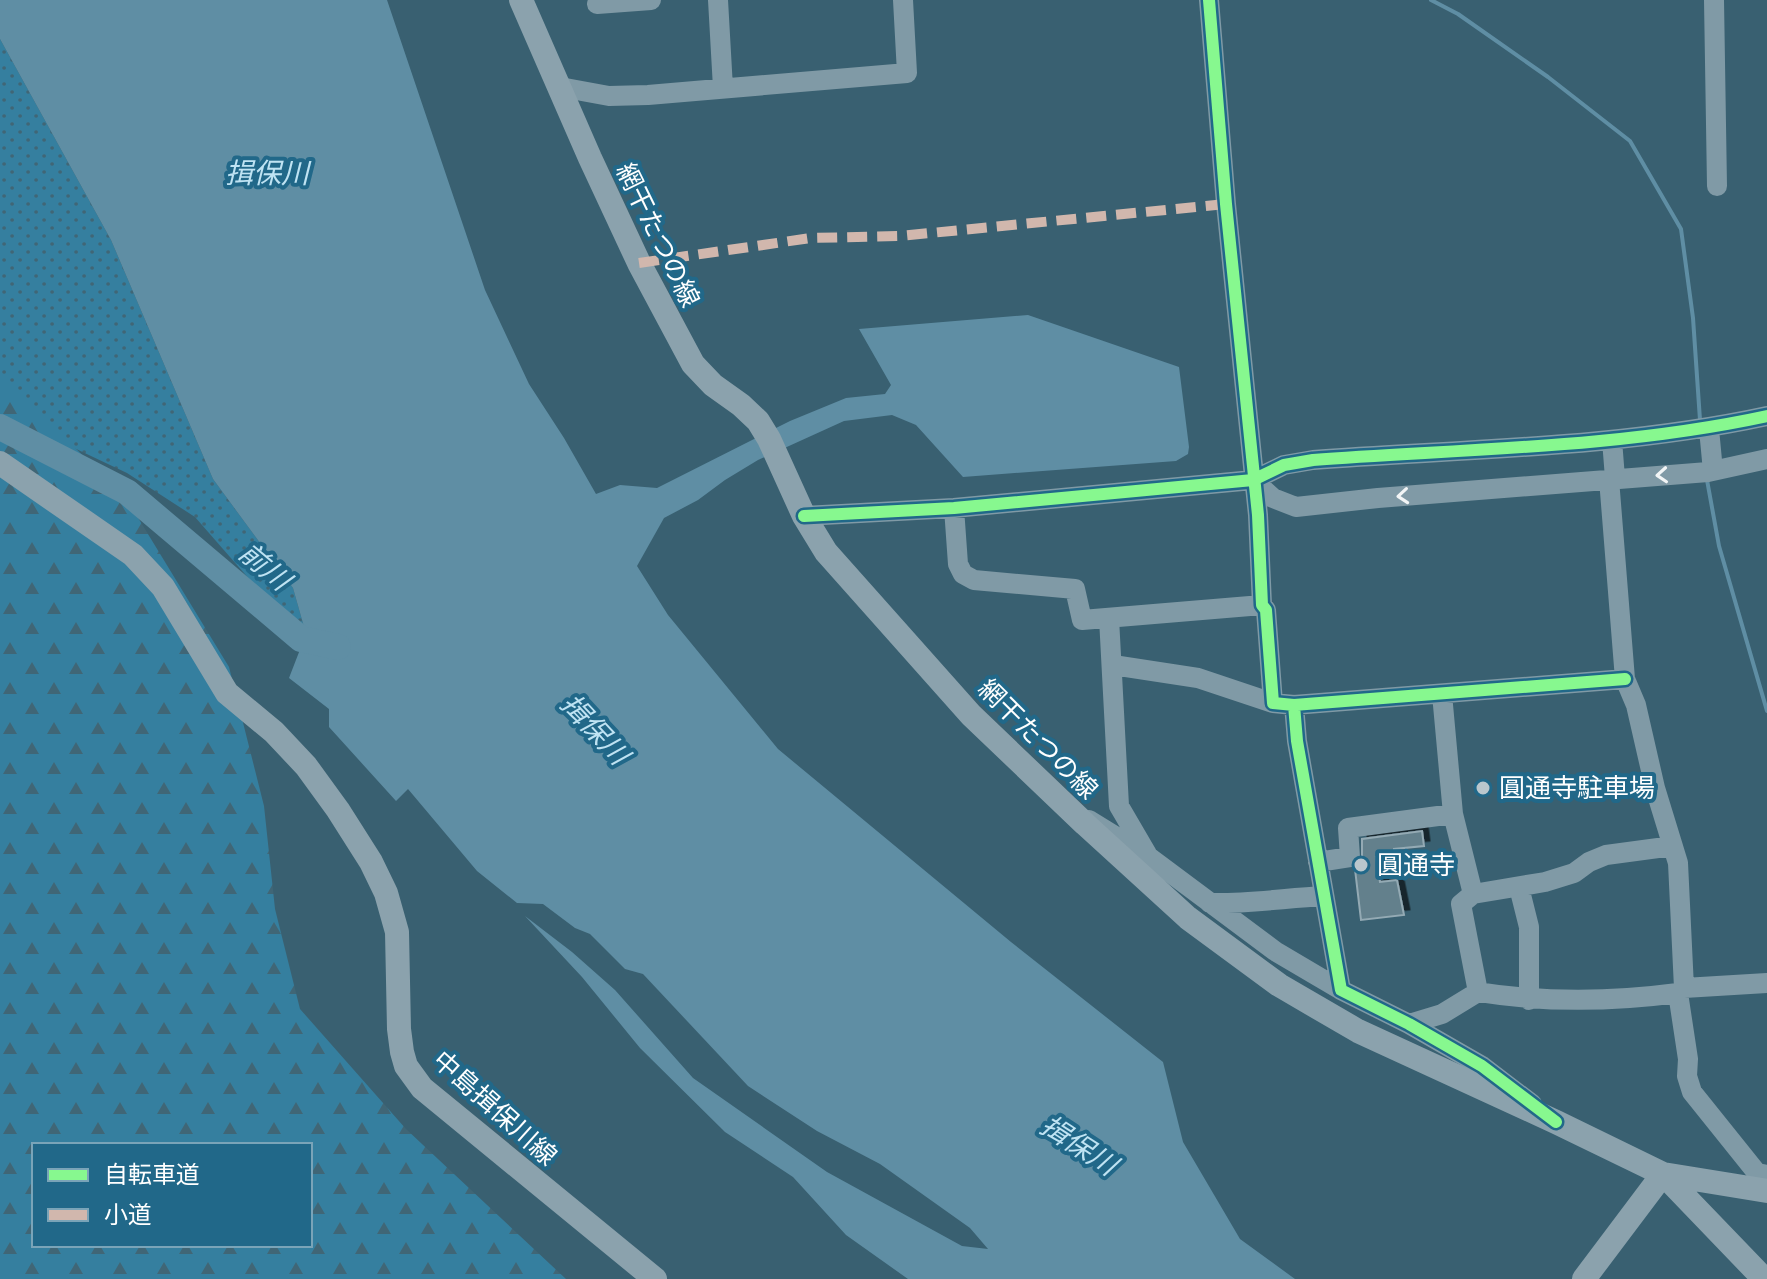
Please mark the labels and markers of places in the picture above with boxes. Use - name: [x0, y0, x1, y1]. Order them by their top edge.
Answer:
- place label: 圓通寺駐車場: [1499, 773, 1655, 804]
- marker: 圓通寺駐車場: [1474, 779, 1492, 797]
- place label: 圓通寺: [1377, 850, 1455, 881]
- marker: 圓通寺: [1352, 856, 1370, 874]

